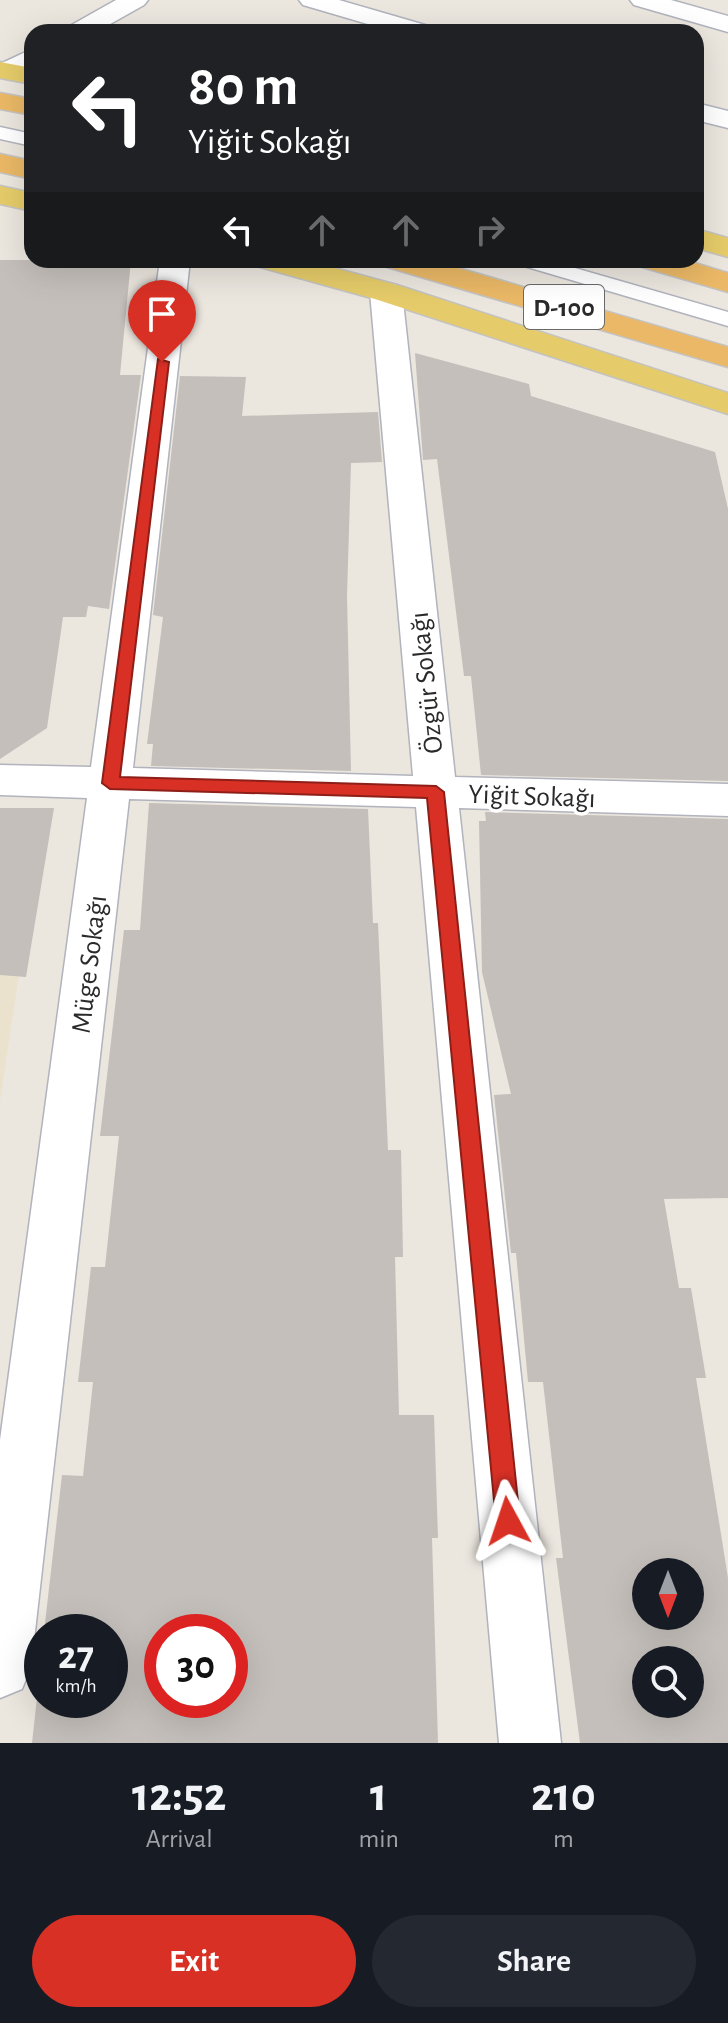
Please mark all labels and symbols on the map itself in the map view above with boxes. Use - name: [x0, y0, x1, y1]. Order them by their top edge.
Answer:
- pin: [128, 280, 196, 362]
- road number: D-100: [524, 285, 604, 329]
- street label: Özgür Sokağı: [404, 610, 448, 755]
- street label: Yiğit Sokağı: [468, 781, 596, 813]
- street label: Müge Sokağı: [68, 894, 112, 1035]
- position arrow: [466, 1479, 550, 1563]
- north arrow: [632, 1558, 704, 1630]
- speed limit sign: 30: [144, 1614, 248, 1718]

